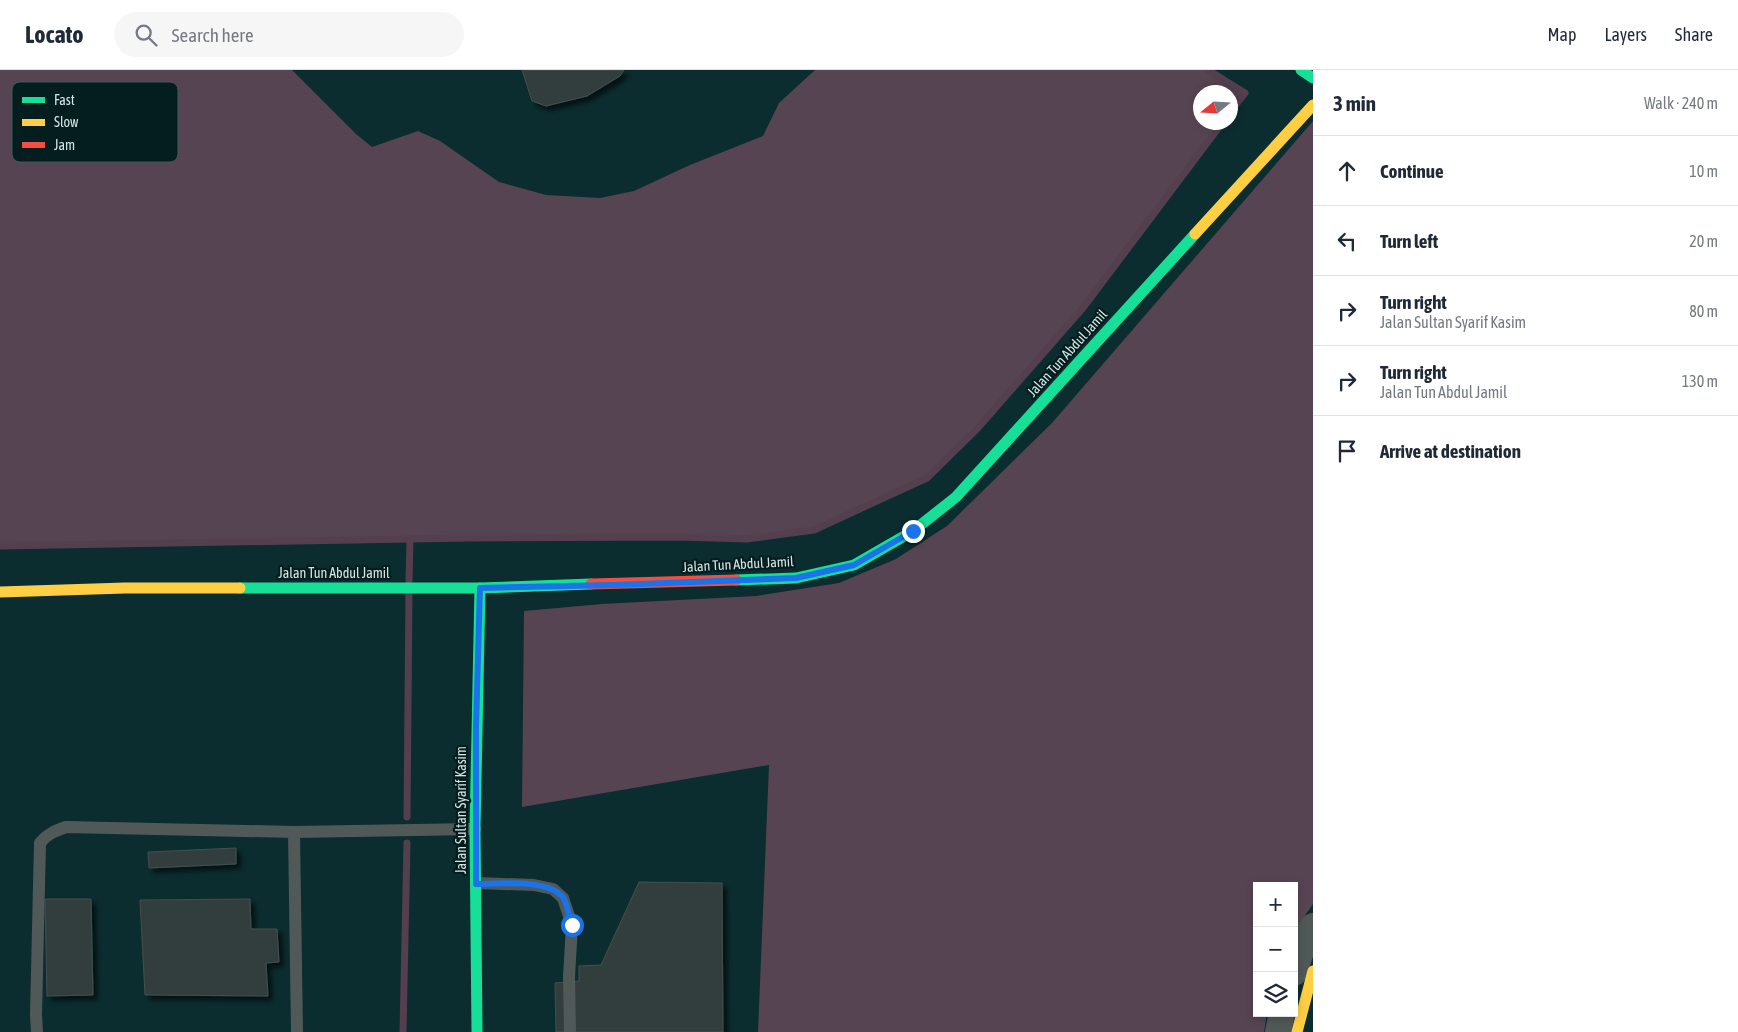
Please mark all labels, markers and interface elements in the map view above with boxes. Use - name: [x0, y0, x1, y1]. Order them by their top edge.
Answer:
- search box: [114, 12, 464, 57]
- text: Locato: [25, 21, 84, 48]
- icon: search: [132, 21, 160, 49]
- text: Search here: [172, 24, 254, 46]
- text: Map: [1547, 24, 1576, 45]
- text: Layers: [1604, 24, 1647, 45]
- text: Share: [1675, 24, 1713, 45]
- legend: [12, 82, 178, 162]
- north arrow: [1193, 85, 1238, 130]
- text: 3 min: [1333, 91, 1376, 115]
- text: Fast: [54, 92, 75, 108]
- text: Walk · 240 m: [1644, 94, 1718, 112]
- text: Slow: [54, 114, 79, 130]
- text: Jam: [54, 137, 75, 153]
- icon: ahead: [1333, 157, 1361, 185]
- text: Continue: [1380, 160, 1444, 182]
- text: 10 m: [1689, 162, 1718, 180]
- icon: left: [1333, 227, 1361, 255]
- text: Turn left: [1380, 230, 1438, 252]
- text: 20 m: [1689, 232, 1718, 250]
- text: Turn right: [1380, 291, 1447, 313]
- icon: right: [1333, 297, 1361, 325]
- text: 80 m: [1689, 302, 1718, 320]
- street label: Jalan Tun Abdul Jamil: [1024, 306, 1110, 400]
- text: Jalan Sultan Syarif Kasim: [1380, 313, 1526, 331]
- text: Turn right: [1380, 361, 1447, 383]
- icon: right: [1333, 367, 1361, 395]
- text: 130 m: [1682, 372, 1718, 390]
- text: Jalan Tun Abdul Jamil: [1380, 383, 1507, 401]
- icon: arrive: [1333, 437, 1361, 465]
- text: Arrive at destination: [1380, 440, 1521, 462]
- route end: [902, 520, 925, 543]
- street label: Jalan Tun Abdul Jamil: [682, 553, 794, 575]
- street label: Jalan Tun Abdul Jamil: [278, 565, 390, 581]
- street label: Jalan Sultan Syarif Kasim: [453, 746, 469, 874]
- map controls: [1253, 882, 1298, 1017]
- button: +: [1253, 882, 1298, 927]
- route start: [561, 914, 584, 937]
- button: −: [1253, 927, 1298, 972]
- button: layers: [1253, 972, 1298, 1017]

